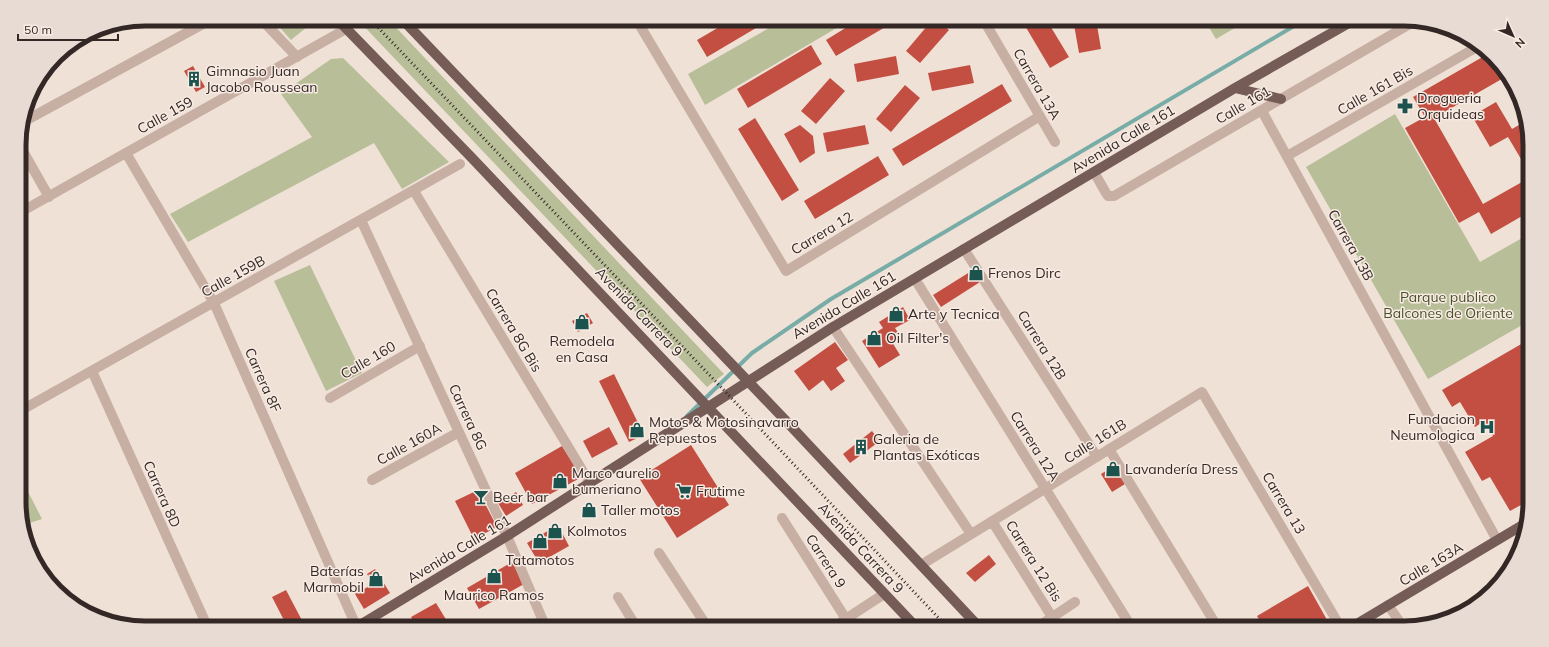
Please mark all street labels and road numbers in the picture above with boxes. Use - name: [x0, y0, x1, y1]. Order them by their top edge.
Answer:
- street label: Carrera 13A: [1009, 45, 1065, 124]
- street label: Calle 161 Bis: [1334, 61, 1416, 119]
- street label: Calle 161: [1212, 82, 1274, 128]
- street label: Calle 159: [134, 92, 196, 138]
- street label: Avenida Calle 161: [1068, 101, 1178, 177]
- street label: Carrera 13B: [1324, 206, 1378, 284]
- street label: Carrera 12: [788, 207, 856, 259]
- street label: Calle 159B: [198, 251, 268, 301]
- street label: Avenida Carrera 9: [592, 263, 686, 361]
- street label: Avenida Calle 161: [789, 267, 899, 343]
- street label: Carrera 8G Bis: [482, 285, 546, 375]
- street label: Carrera 12B: [1013, 307, 1071, 383]
- street label: Calle 160: [337, 337, 399, 383]
- street label: Carrera 8F: [241, 345, 285, 415]
- street label: Carrera 8G: [445, 381, 491, 453]
- street label: Carrera 12A: [1006, 407, 1064, 485]
- street label: Calle 161B: [1060, 415, 1130, 467]
- street label: Calle 160A: [374, 419, 445, 469]
- street label: Carrera 8D: [139, 458, 185, 530]
- street label: Carrera 13: [1258, 469, 1310, 537]
- street label: Avenida Carrera 9: [815, 499, 907, 597]
- street label: Avenida Calle 161: [404, 511, 514, 587]
- street label: Carrera 12 Bis: [1002, 517, 1066, 605]
- street label: Carrera 9: [802, 531, 850, 591]
- street label: Calle 163A: [1396, 538, 1467, 590]

